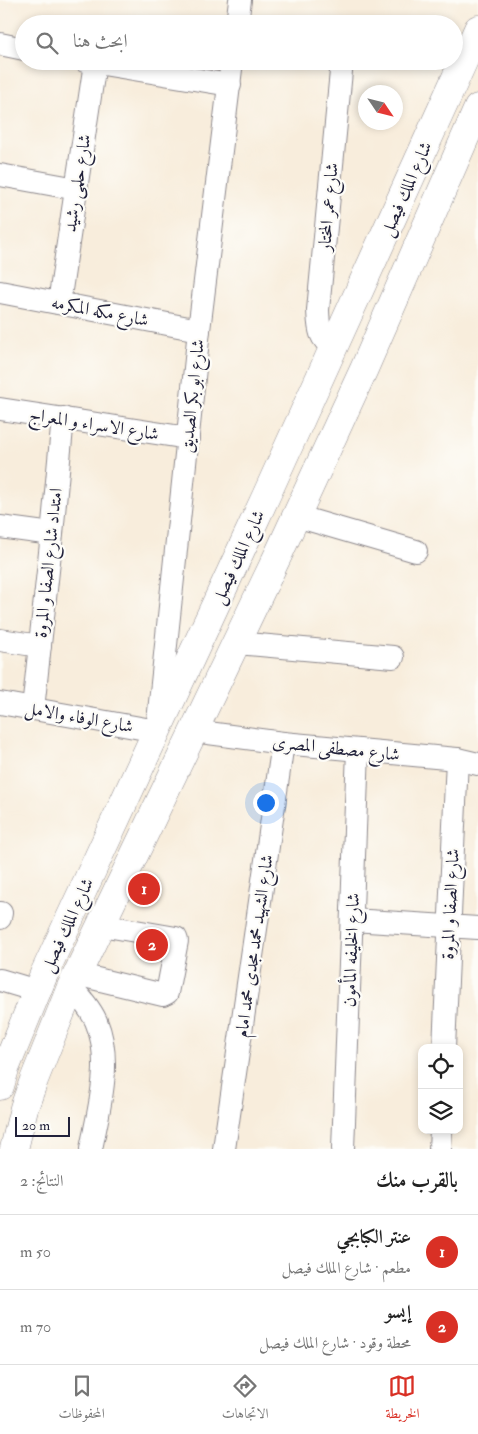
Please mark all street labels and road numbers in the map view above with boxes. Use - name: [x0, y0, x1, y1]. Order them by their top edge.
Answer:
- street label: شارع حلمى رشيد: [58, 132, 100, 234]
- street label: شارع الملك فيصل: [375, 138, 440, 242]
- street label: شارع عمر المختار: [313, 162, 347, 254]
- street label: شارع مكه المكرمه: [49, 291, 151, 335]
- street label: شارع ابو بكر الصديق: [175, 338, 213, 454]
- street label: شارع الاسراء و المعراج: [27, 403, 160, 450]
- street label: امتداد شارع الصفا و المروة: [29, 487, 71, 639]
- street label: شارع الملك فيصل: [207, 506, 273, 609]
- street label: شارع الوفاء والامل: [22, 697, 135, 741]
- street label: شارع مصطفى المصرى: [271, 730, 401, 770]
- street label: شارع الصفا و المروة: [436, 848, 468, 960]
- street label: شارع الشهيد محمد مجدى محمد امام: [230, 853, 283, 1040]
- street label: شارع الملك فيصل: [36, 874, 102, 977]
- street label: شارع الخليفه المأمون: [336, 892, 368, 1008]

